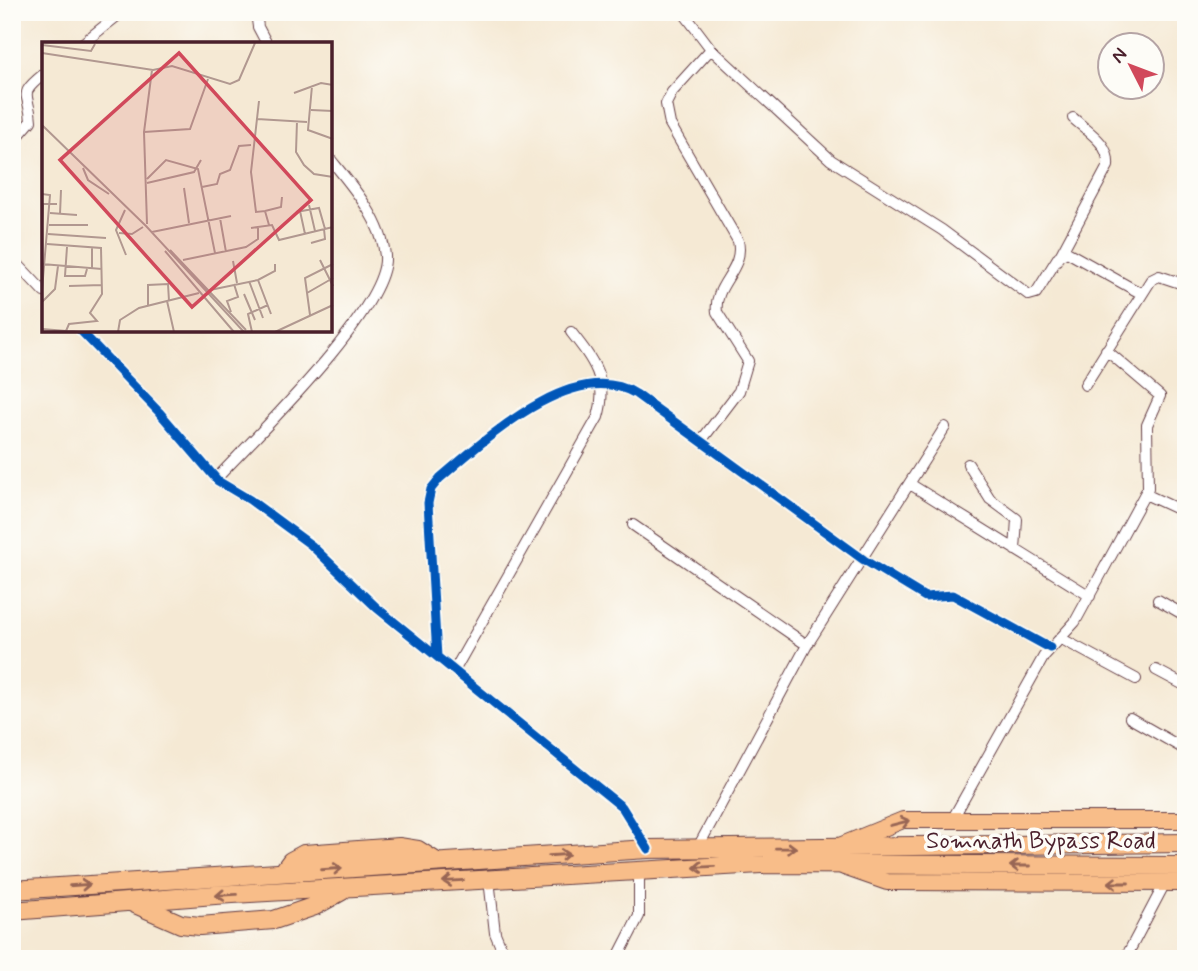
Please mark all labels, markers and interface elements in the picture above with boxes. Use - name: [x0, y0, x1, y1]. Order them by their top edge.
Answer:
- north arrow: [1096, 32, 1166, 102]
- inset map: [42, 42, 332, 332]
- text: N: [1106, 43, 1133, 69]
- one-way arrow: [889, 816, 911, 829]
- street label: Somnath Bypass Road: [926, 826, 1156, 857]
- one-way arrow: [774, 841, 797, 855]
- one-way arrow: [547, 848, 570, 861]
- one-way arrow: [1008, 859, 1031, 873]
- one-way arrow: [693, 861, 716, 874]
- one-way arrow: [320, 862, 343, 875]
- one-way arrow: [442, 875, 465, 888]
- one-way arrow: [1106, 876, 1129, 890]
- one-way arrow: [69, 878, 91, 891]
- one-way arrow: [214, 888, 237, 901]

